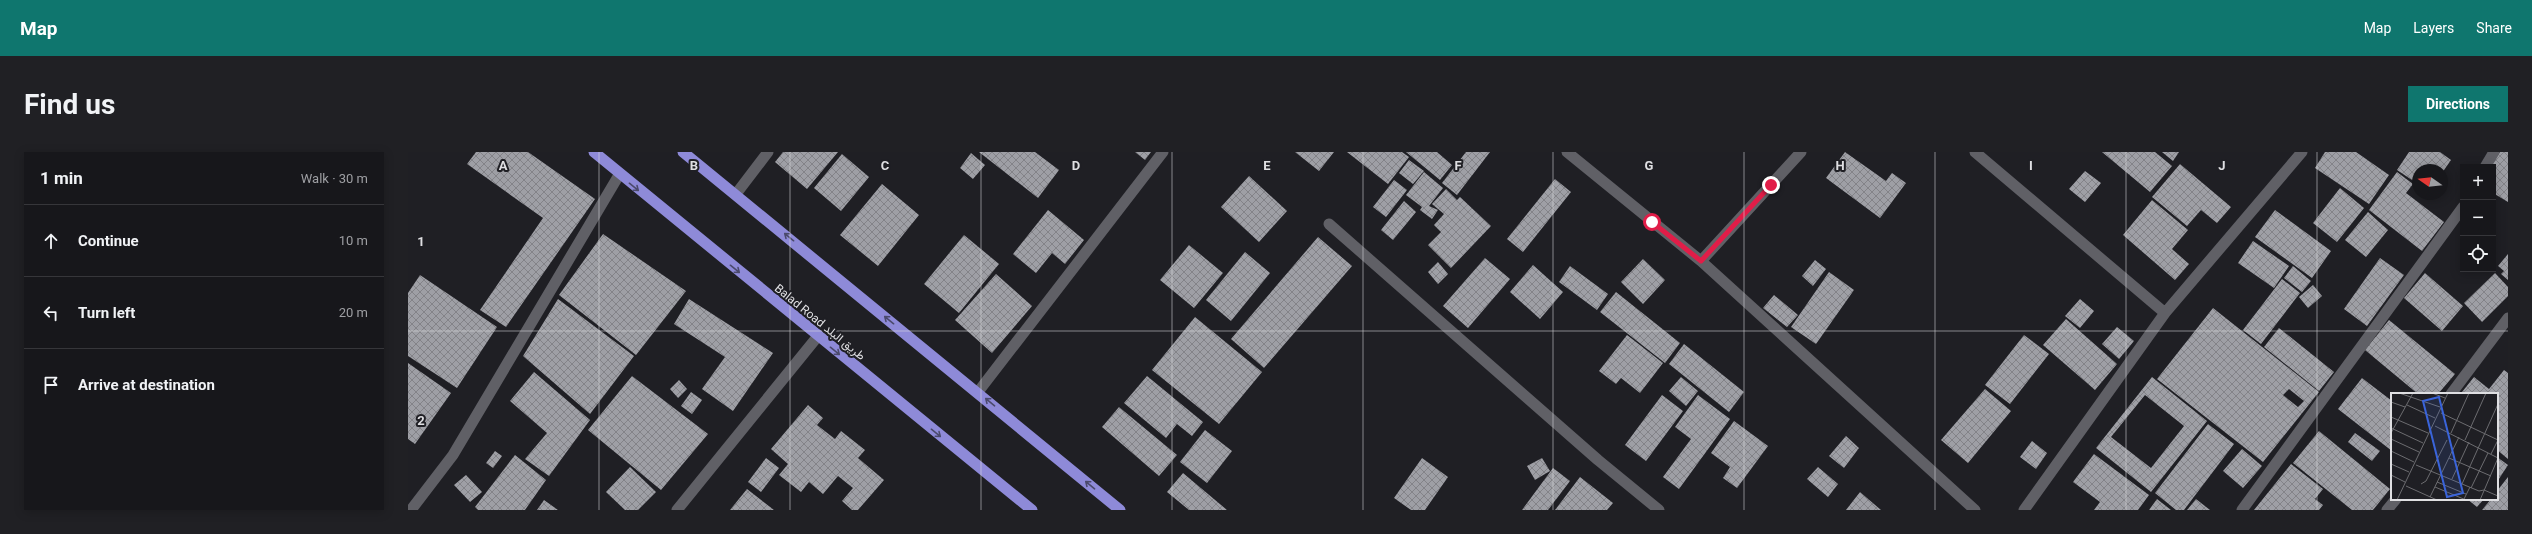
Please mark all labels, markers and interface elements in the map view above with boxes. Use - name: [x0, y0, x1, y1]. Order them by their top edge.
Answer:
- text: Map: [20, 17, 58, 40]
- text: Map: [2364, 20, 2391, 36]
- text: Layers: [2413, 20, 2454, 36]
- text: Share: [2476, 20, 2512, 36]
- button: Directions: [2408, 86, 2508, 122]
- text: Find us: [24, 88, 115, 121]
- text: A: [499, 158, 508, 173]
- text: B: [690, 158, 698, 173]
- text: C: [881, 158, 890, 173]
- text: D: [1072, 158, 1080, 173]
- text: E: [1263, 158, 1271, 173]
- text: F: [1454, 158, 1462, 173]
- text: G: [1645, 158, 1654, 173]
- text: H: [1835, 158, 1845, 173]
- text: I: [2029, 158, 2033, 173]
- text: J: [2218, 158, 2226, 173]
- north arrow: [2412, 164, 2448, 200]
- map controls: [2460, 164, 2496, 272]
- button: +: [2460, 164, 2496, 200]
- text: 1 min: [40, 168, 83, 188]
- text: Walk · 30 m: [301, 171, 368, 186]
- route end: [1762, 176, 1780, 194]
- one-way arrow: [628, 182, 639, 191]
- button: −: [2460, 200, 2496, 236]
- route start: [1643, 213, 1661, 231]
- icon: ahead: [40, 230, 62, 252]
- text: Continue: [78, 232, 139, 250]
- text: 10 m: [339, 233, 368, 248]
- one-way arrow: [783, 233, 794, 242]
- text: 1: [417, 234, 425, 249]
- button: locate: [2460, 236, 2496, 272]
- one-way arrow: [729, 264, 740, 273]
- street label: Balad Road طريق البلد: [771, 281, 868, 364]
- icon: left: [40, 302, 62, 324]
- text: Turn left: [78, 304, 135, 322]
- text: 20 m: [339, 305, 368, 320]
- one-way arrow: [884, 315, 895, 324]
- one-way arrow: [830, 346, 841, 355]
- icon: arrive: [40, 374, 62, 396]
- text: Arrive at destination: [78, 376, 215, 394]
- inset map: [2391, 393, 2498, 500]
- one-way arrow: [985, 398, 995, 407]
- text: 2: [417, 413, 425, 428]
- one-way arrow: [931, 428, 942, 437]
- one-way arrow: [1085, 481, 1095, 490]

